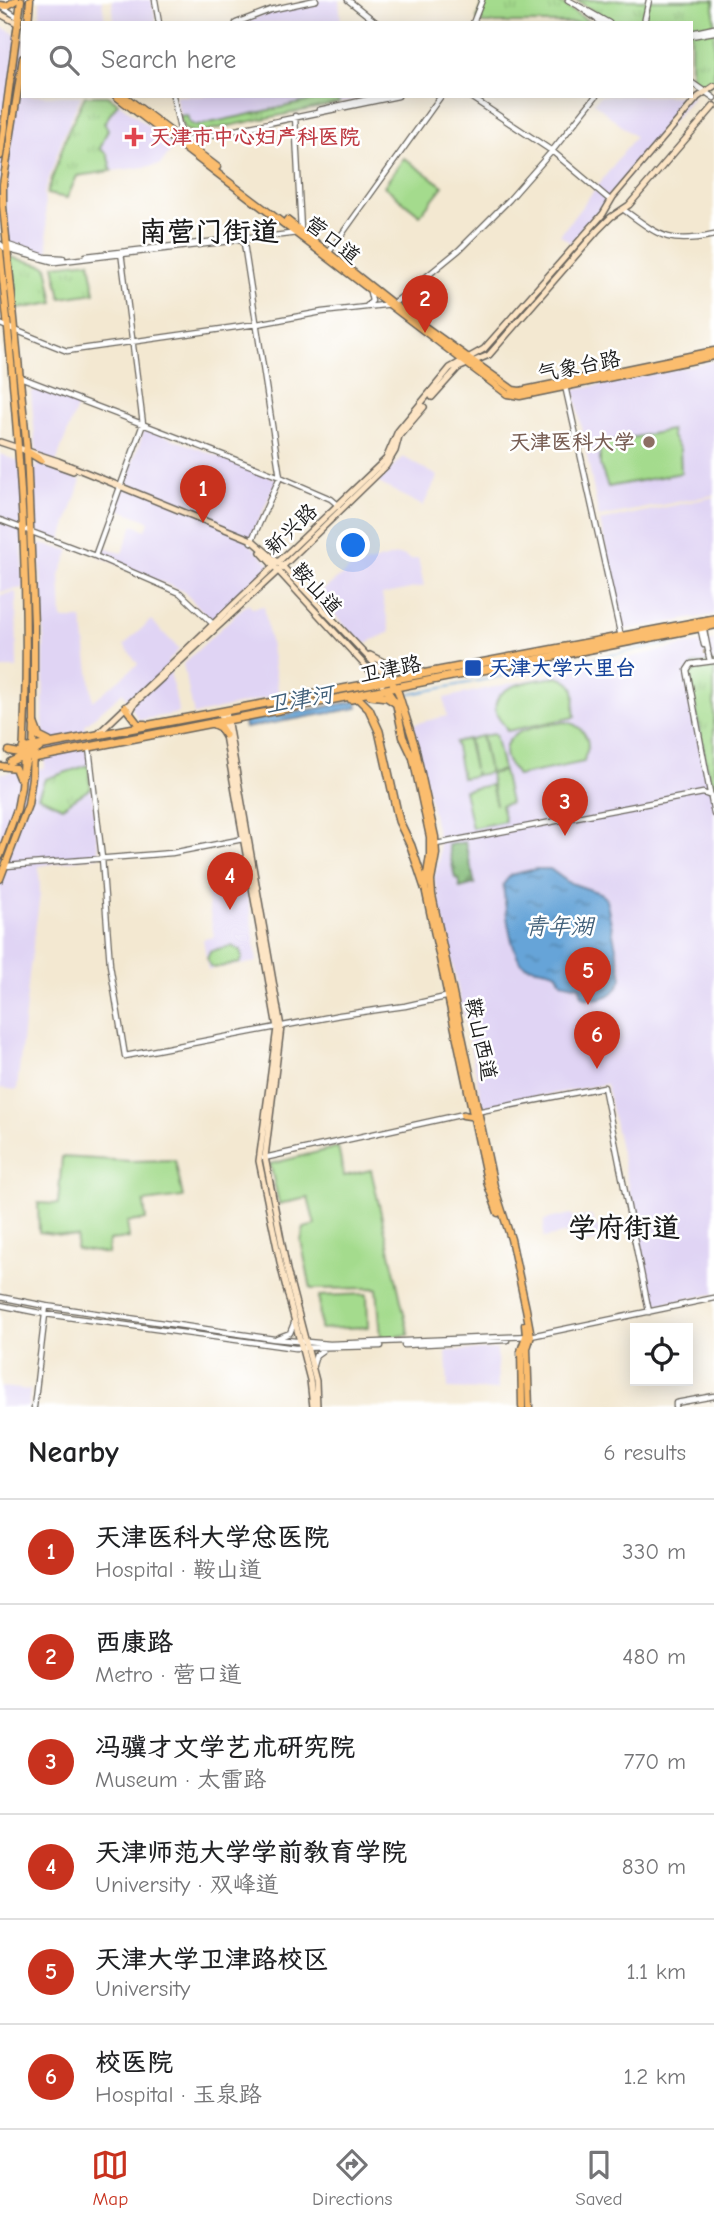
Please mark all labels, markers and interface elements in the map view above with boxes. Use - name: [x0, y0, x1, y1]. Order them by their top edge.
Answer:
- search box: [21, 21, 693, 98]
- icon: search: [45, 41, 83, 79]
- text: Search here: [101, 45, 236, 75]
- place label: 天津市中心妇产科医院: [150, 125, 360, 149]
- marker: 天津市中心妇产科医院: [124, 127, 144, 147]
- street label: 营口道: [301, 211, 365, 269]
- district label: 南营门街道: [139, 216, 279, 248]
- pin: 2: [402, 275, 448, 333]
- street label: 气象台路: [535, 346, 623, 386]
- place label: 天津医科大学: [509, 430, 635, 454]
- marker: 天津医科大学: [641, 434, 657, 450]
- pin: 1: [180, 465, 226, 523]
- street label: 新兴路: [260, 498, 322, 560]
- your location: [336, 528, 370, 562]
- street label: 鞍山道: [287, 558, 347, 620]
- street label: 卫津路: [357, 651, 423, 687]
- place label: 天津大学六里台: [489, 656, 636, 680]
- marker: 天津大学六里台: [463, 658, 483, 678]
- water label: 卫津河: [263, 680, 339, 719]
- pin: 3: [542, 778, 588, 836]
- pin: 4: [207, 852, 253, 910]
- water label: 青年湖: [525, 913, 596, 940]
- pin: 5: [565, 947, 611, 1005]
- street label: 鞍山西道: [461, 995, 501, 1083]
- pin: 6: [574, 1011, 620, 1069]
- district label: 学府街道: [568, 1212, 680, 1244]
- map controls: [630, 1323, 693, 1386]
- button: locate: [630, 1323, 693, 1386]
- text: Nearby: [28, 1435, 119, 1470]
- text: 6 results: [603, 1439, 686, 1466]
- text: 天津医科大学总医院: [95, 1523, 329, 1553]
- text: 1: [46, 1538, 56, 1565]
- text: 330 m: [622, 1538, 686, 1565]
- text: Hospital · 鞍山道: [95, 1556, 262, 1583]
- text: 西康路: [95, 1628, 173, 1658]
- text: 2: [45, 1643, 57, 1670]
- text: 480 m: [622, 1643, 686, 1670]
- text: Metro · 营口道: [95, 1661, 242, 1688]
- text: 冯骥才文学艺术研究院: [95, 1733, 355, 1763]
- text: 3: [45, 1748, 57, 1775]
- text: 770 m: [624, 1748, 686, 1775]
- text: Museum · 太雷路: [95, 1766, 266, 1793]
- text: 天津师范大学学前教育学院: [95, 1838, 407, 1868]
- text: 4: [46, 1853, 56, 1880]
- text: 830 m: [622, 1853, 686, 1880]
- text: University · 双峰道: [95, 1871, 279, 1898]
- text: 天津大学卫津路校区: [95, 1945, 329, 1975]
- text: 5: [45, 1958, 57, 1985]
- text: 1.1 km: [626, 1958, 686, 1985]
- text: University: [95, 1975, 190, 2002]
- text: 校医院: [95, 2048, 173, 2078]
- text: 6: [45, 2063, 57, 2090]
- text: 1.2 km: [624, 2063, 686, 2090]
- text: Hospital · 玉泉路: [95, 2081, 262, 2108]
- tab: Map: [91, 2146, 129, 2210]
- tab: Directions: [312, 2146, 392, 2210]
- tab: Saved: [575, 2146, 623, 2210]

